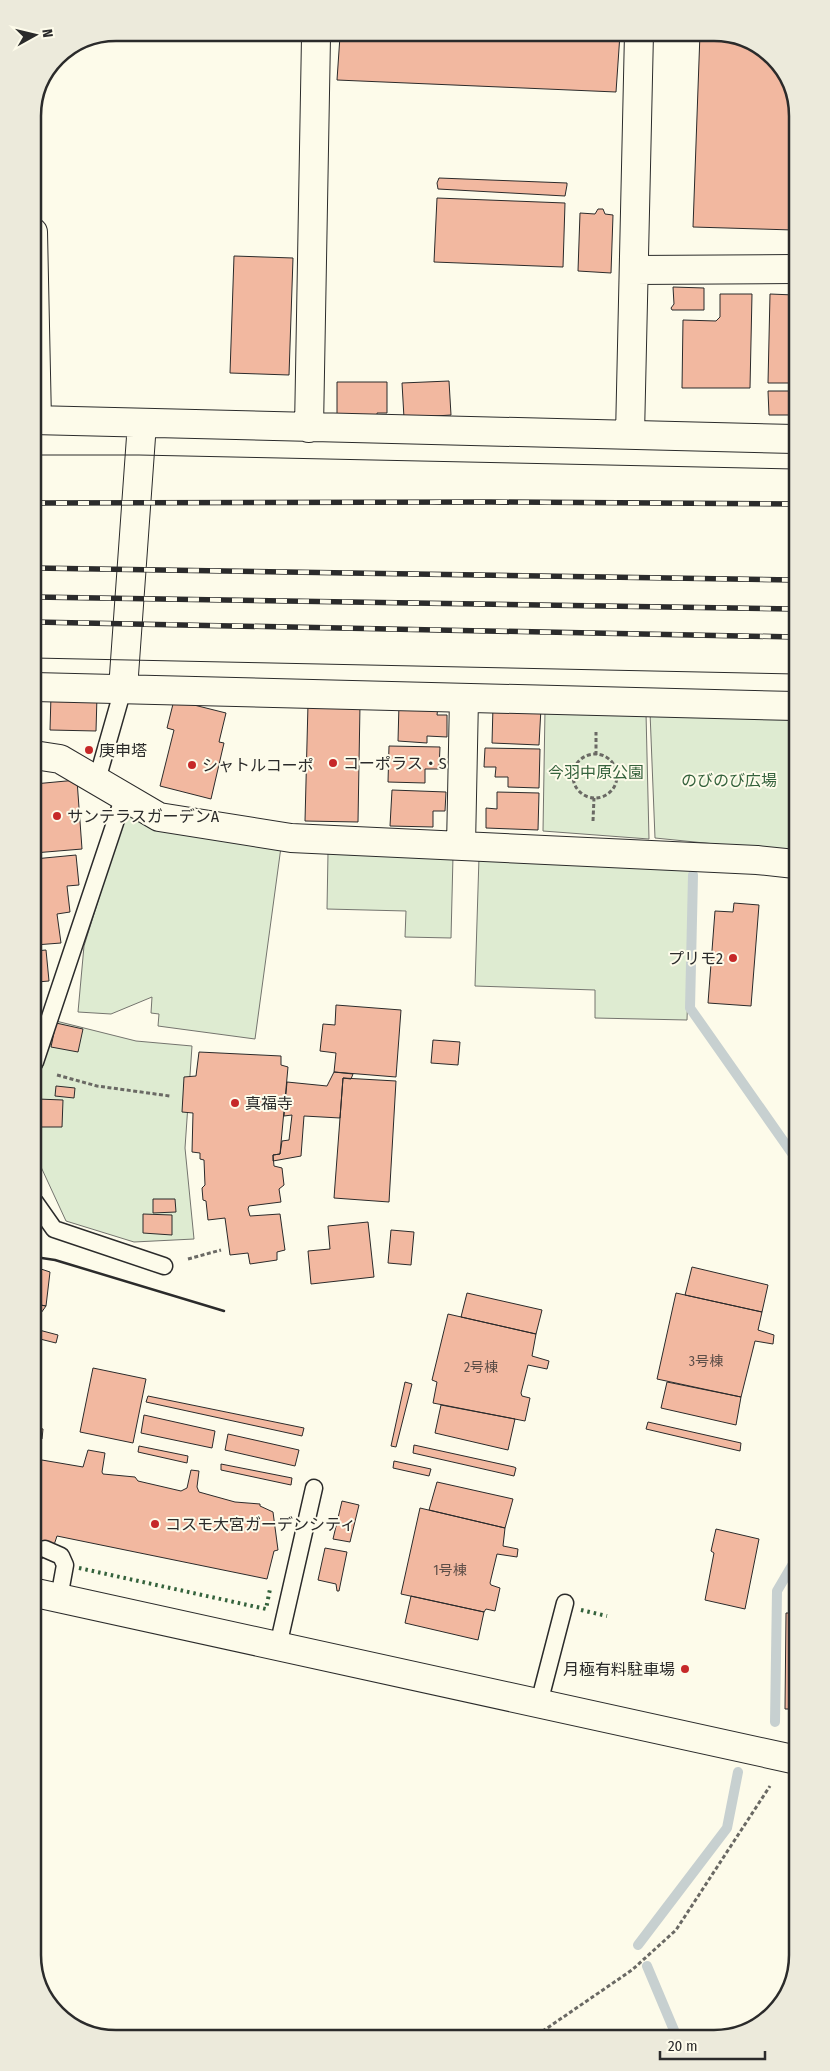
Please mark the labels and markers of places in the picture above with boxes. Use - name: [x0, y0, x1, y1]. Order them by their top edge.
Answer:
- place label: 庚申塔: [99, 741, 147, 760]
- marker: 庚申塔: [83, 744, 95, 756]
- place label: コーポラス・S: [343, 754, 447, 773]
- place label: シャトルコーポ: [202, 756, 314, 775]
- marker: コーポラス・S: [327, 757, 339, 769]
- marker: シャトルコーポ: [186, 759, 198, 771]
- place label: サンテラスガーデンA: [67, 807, 220, 826]
- marker: サンテラスガーデンA: [51, 810, 63, 822]
- place label: プリモ2: [668, 949, 723, 968]
- marker: プリモ2: [727, 952, 739, 964]
- place label: 真福寺: [245, 1094, 293, 1113]
- marker: 真福寺: [229, 1097, 241, 1109]
- place label: コスモ大宮ガーデンシティ: [165, 1515, 356, 1534]
- marker: コスモ大宮ガーデンシティ: [149, 1518, 161, 1530]
- place label: 月極有料駐車場: [563, 1660, 675, 1679]
- marker: 月極有料駐車場: [679, 1663, 691, 1675]

